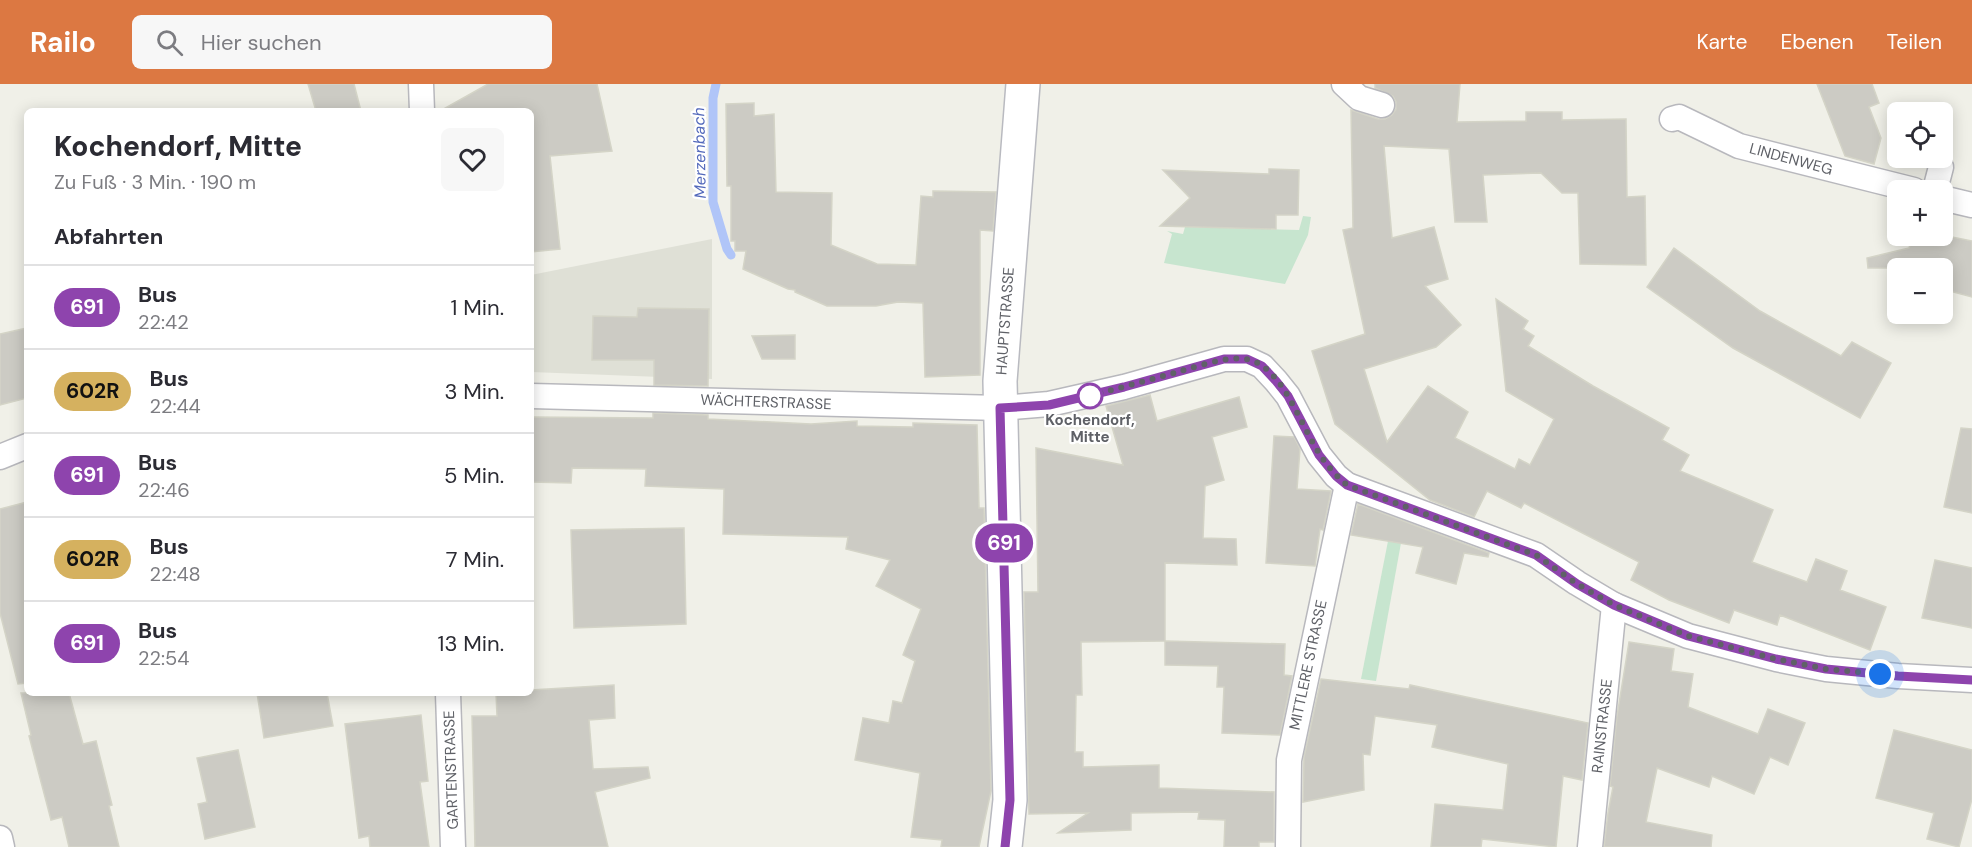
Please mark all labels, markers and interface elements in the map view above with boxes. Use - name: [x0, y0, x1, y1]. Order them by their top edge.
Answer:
- search box: [132, 15, 552, 69]
- text: Railo: [30, 24, 96, 61]
- icon: search: [153, 26, 186, 59]
- text: Hier suchen: [201, 28, 322, 57]
- text: Karte: [1697, 28, 1747, 56]
- text: Ebenen: [1780, 28, 1853, 56]
- text: Teilen: [1886, 28, 1942, 56]
- map controls: [1887, 102, 1953, 324]
- button: locate: [1887, 102, 1953, 168]
- water label: Merzenbach: [688, 107, 711, 199]
- text: Kochendorf, Mitte: [54, 128, 302, 165]
- button: heart: [441, 128, 504, 191]
- street label: LINDENWEG: [1747, 138, 1835, 180]
- text: Zu Fuß · 3 Min. · 190 m: [54, 169, 256, 195]
- button: +: [1887, 180, 1953, 246]
- text: Abfahrten: [54, 222, 163, 251]
- button: −: [1887, 258, 1953, 324]
- street label: HAUPTSTRASSE: [991, 266, 1019, 376]
- text: Bus: [138, 280, 177, 309]
- text: 691: [70, 293, 104, 321]
- text: 1 Min.: [451, 293, 504, 322]
- text: 22:42: [138, 309, 189, 335]
- text: Bus: [149, 364, 189, 393]
- text: 602R: [66, 377, 119, 405]
- text: 3 Min.: [444, 377, 504, 406]
- marker: Kochendorf, Mitte: [1077, 383, 1103, 409]
- street label: WÄCHTERSTRASSE: [700, 390, 832, 414]
- text: 22:44: [149, 393, 201, 419]
- place label: Kochendorf, Mitte: [1045, 410, 1135, 447]
- text: Bus: [138, 448, 177, 477]
- text: 691: [70, 461, 104, 489]
- text: 5 Min.: [444, 461, 504, 490]
- text: 22:46: [138, 477, 190, 503]
- line badge: 691: [970, 524, 1038, 562]
- text: 691: [987, 529, 1021, 557]
- text: Bus: [149, 532, 189, 561]
- text: 602R: [66, 545, 119, 573]
- text: 7 Min.: [446, 545, 504, 574]
- text: 22:48: [149, 561, 201, 587]
- street label: MITTLERE STRASSE: [1284, 598, 1332, 732]
- text: Bus: [138, 616, 177, 645]
- text: 691: [70, 629, 104, 657]
- text: 13 Min.: [438, 629, 504, 658]
- text: 22:54: [138, 645, 189, 671]
- your location: [1865, 659, 1895, 689]
- street label: RAINSTRASSE: [1587, 678, 1617, 774]
- street label: GARTENSTRASSE: [439, 710, 463, 830]

